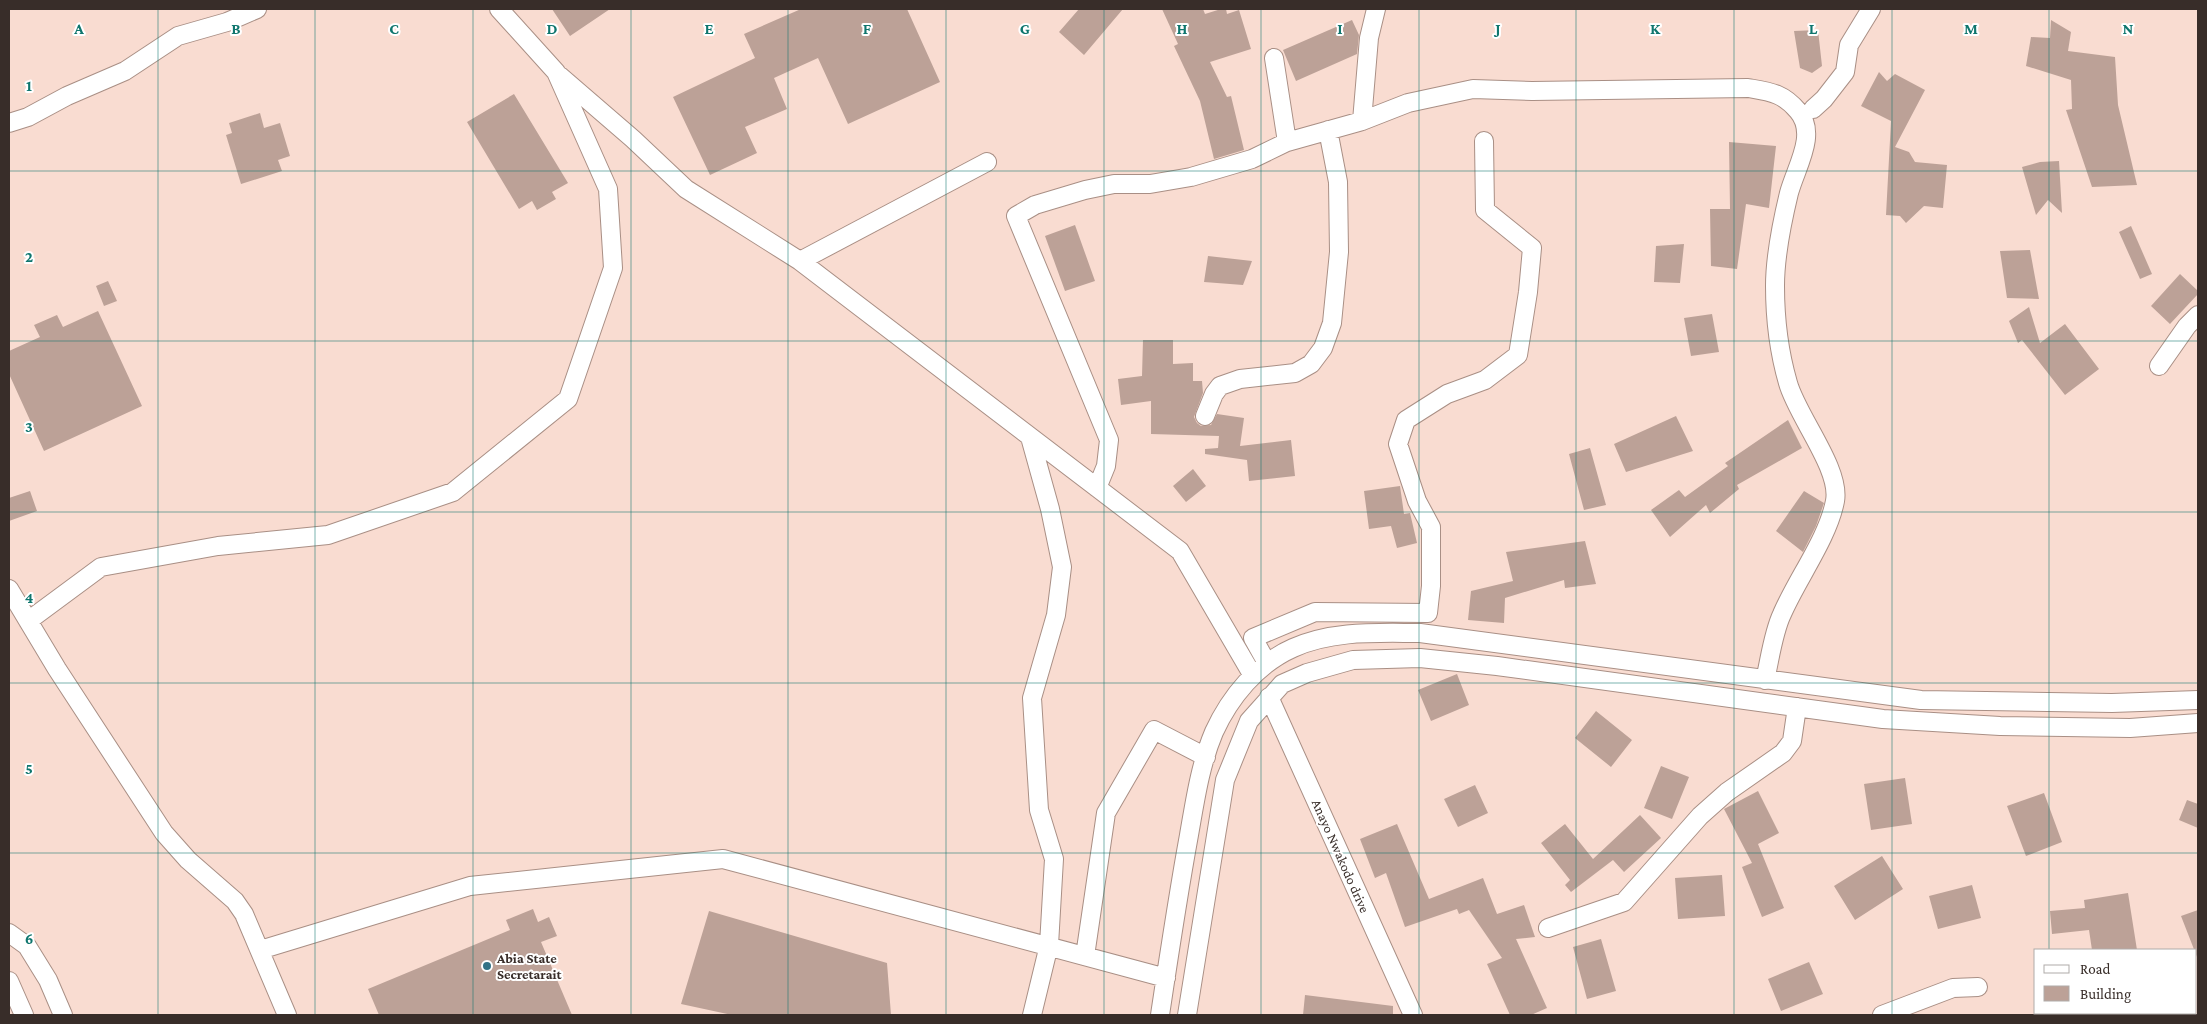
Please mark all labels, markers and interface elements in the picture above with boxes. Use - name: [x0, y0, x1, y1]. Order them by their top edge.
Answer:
- text: A: [73, 20, 84, 37]
- text: B: [231, 20, 241, 37]
- text: C: [389, 20, 399, 37]
- text: D: [546, 20, 558, 37]
- text: E: [704, 20, 714, 37]
- text: F: [863, 20, 872, 37]
- text: G: [1020, 20, 1030, 37]
- text: H: [1177, 20, 1188, 37]
- text: I: [1337, 20, 1343, 37]
- text: J: [1493, 20, 1501, 37]
- text: K: [1650, 20, 1661, 37]
- text: L: [1809, 20, 1818, 37]
- text: M: [1964, 20, 1978, 37]
- text: N: [2123, 20, 2134, 37]
- text: 1: [26, 77, 32, 94]
- text: 2: [25, 248, 33, 265]
- text: 3: [25, 418, 33, 435]
- text: 4: [25, 589, 34, 606]
- text: 5: [25, 760, 33, 777]
- street label: Anayo Nwakodo drive: [1309, 797, 1373, 915]
- text: 6: [25, 930, 33, 947]
- legend: [2034, 949, 2197, 1014]
- place label: Abia State Secretarait: [496, 950, 563, 982]
- marker: Abia State Secretarait: [481, 960, 493, 972]
- text: Road: [2080, 961, 2111, 977]
- text: Building: [2080, 986, 2131, 1003]

